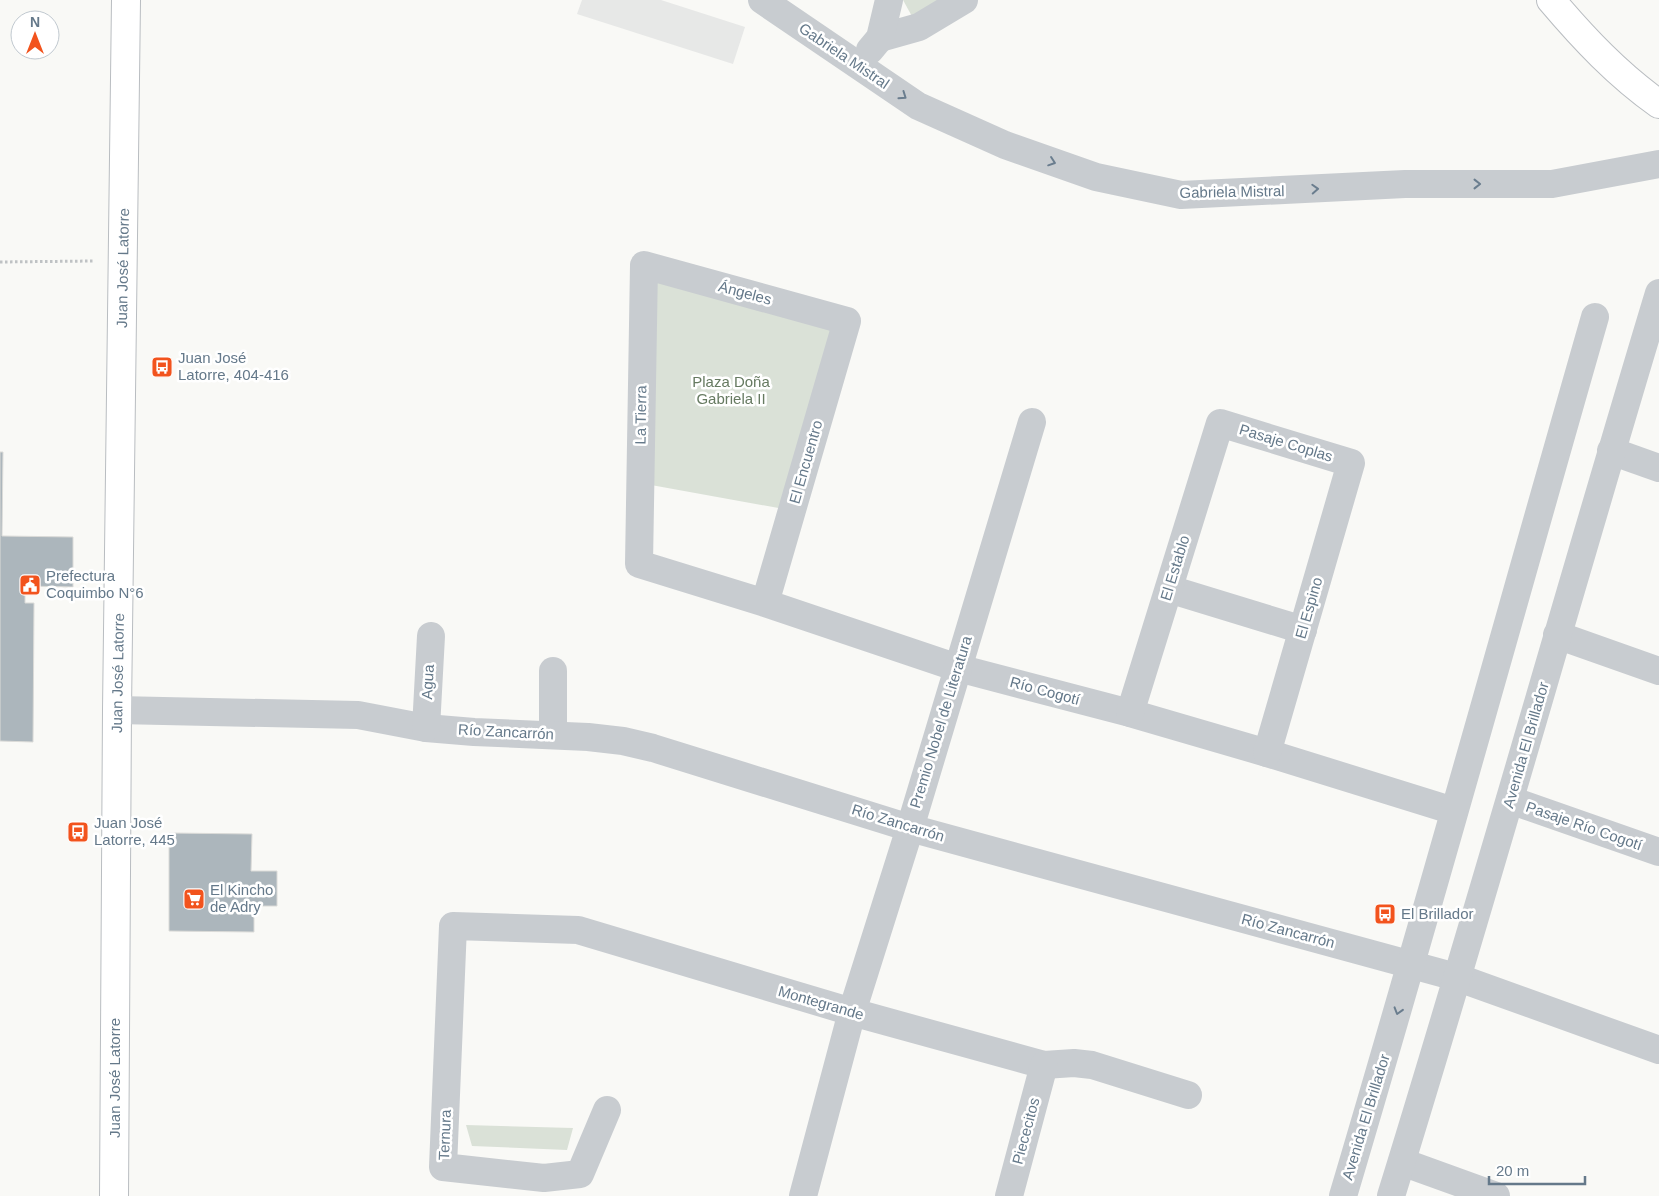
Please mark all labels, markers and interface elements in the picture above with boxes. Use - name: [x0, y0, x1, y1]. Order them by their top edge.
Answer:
- north arrow: [10, 10, 60, 60]
- text: N: [30, 14, 40, 30]
- street label: Gabriela Mistral: [796, 19, 893, 92]
- one-way arrow: [898, 90, 907, 99]
- one-way arrow: [1047, 156, 1055, 166]
- one-way arrow: [1474, 179, 1481, 189]
- street label: Gabriela Mistral: [1179, 182, 1285, 201]
- one-way arrow: [1311, 184, 1319, 195]
- street label: Juan José Latorre: [113, 208, 132, 328]
- street label: Ángeles: [717, 277, 774, 308]
- place label: Juan José Latorre, 404-416: [178, 349, 289, 383]
- bus stop icon: Juan José Latorre, 404-416: [150, 355, 174, 379]
- park label: Plaza Doña Gabriela II: [692, 373, 770, 407]
- street label: La Tierra: [631, 385, 650, 445]
- street label: El Encuentro: [786, 418, 826, 505]
- street label: Pasaje Coplas: [1237, 420, 1335, 465]
- street label: El Establo: [1157, 533, 1193, 603]
- place label: Prefectura Coquimbo N°6: [46, 567, 144, 601]
- public building icon: Prefectura Coquimbo N°6: [18, 573, 42, 597]
- street label: El Espino: [1292, 575, 1325, 641]
- street label: Juan José Latorre: [108, 613, 127, 733]
- street label: Premio Nobel de Literatura: [906, 633, 975, 810]
- street label: Agua: [418, 663, 437, 700]
- street label: Río Cogotí: [1008, 673, 1083, 708]
- street label: Avenida El Brillador: [1499, 680, 1552, 810]
- street label: Río Zancarrón: [458, 721, 554, 742]
- street label: Pasaje Río Cogotí: [1524, 798, 1645, 854]
- street label: Río Zancarrón: [850, 800, 946, 845]
- place label: Juan José Latorre, 445: [94, 814, 175, 848]
- bus stop icon: Juan José Latorre, 445: [66, 820, 90, 844]
- place label: El Kincho de Adry: [210, 881, 273, 915]
- supermarket icon: El Kincho de Adry: [182, 887, 206, 911]
- bus stop icon: El Brillador: [1373, 902, 1397, 926]
- place label: El Brillador: [1401, 905, 1474, 922]
- street label: Río Zancarrón: [1240, 910, 1337, 951]
- street label: Montegrande: [776, 982, 866, 1023]
- one-way arrow: [1394, 1006, 1404, 1015]
- street label: Juan José Latorre: [106, 1018, 123, 1138]
- street label: Avenida El Brillador: [1338, 1052, 1393, 1182]
- street label: Piececitos: [1008, 1096, 1043, 1166]
- street label: Ternura: [435, 1109, 454, 1161]
- scale bar: [1489, 1154, 1585, 1186]
- text: 20 m: [1496, 1162, 1529, 1179]

